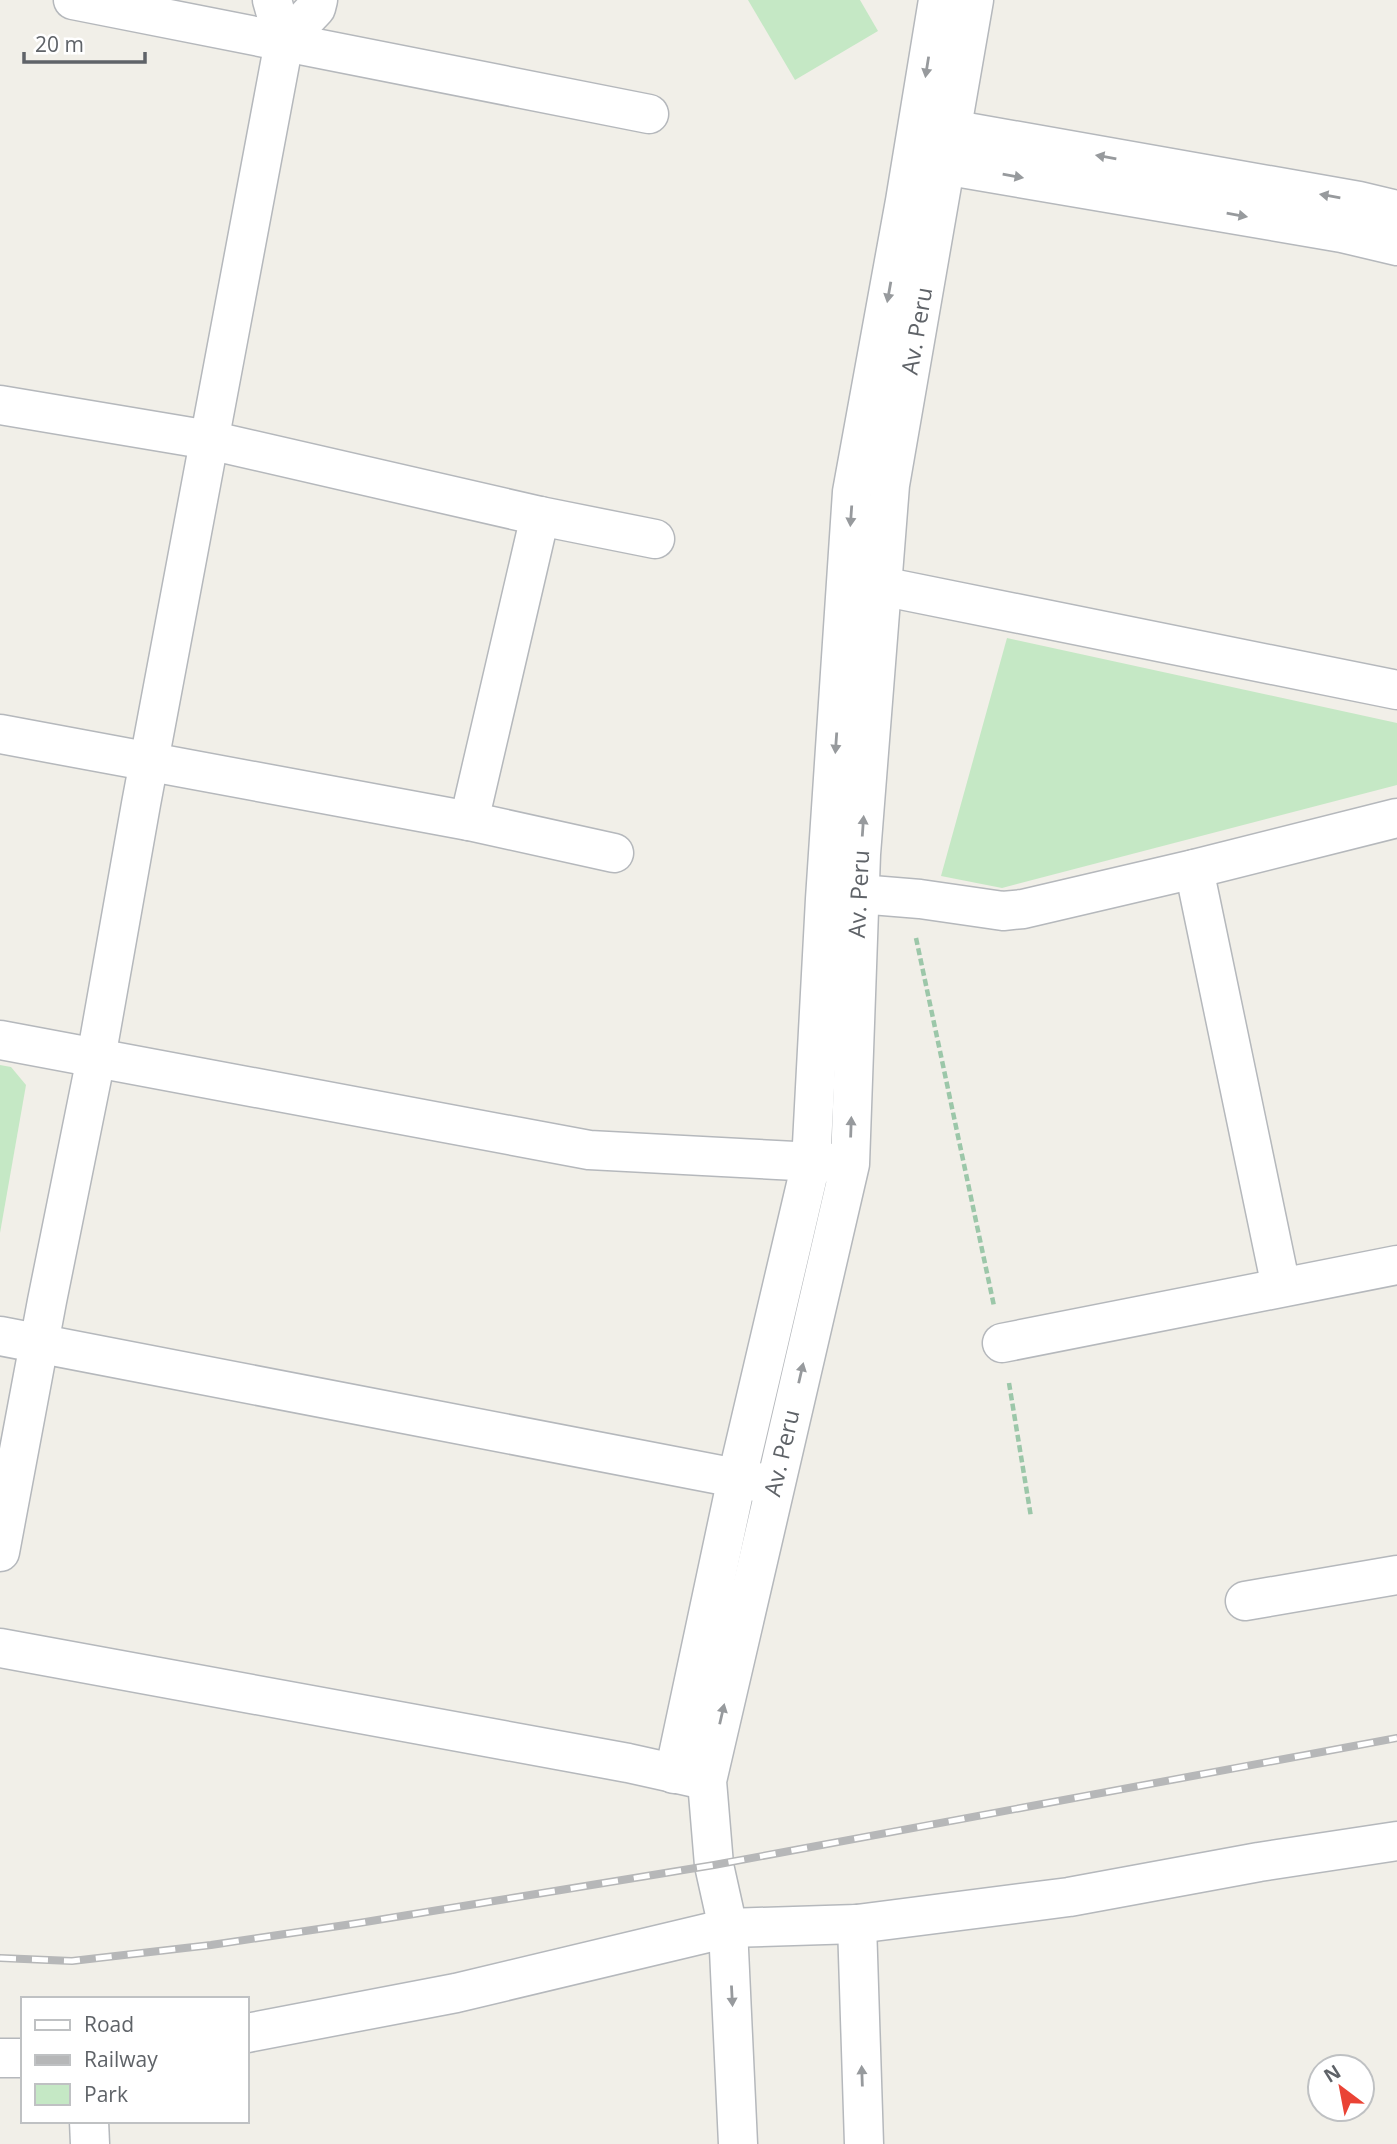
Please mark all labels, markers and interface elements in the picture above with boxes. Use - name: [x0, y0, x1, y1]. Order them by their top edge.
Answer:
- scale bar: [24, 21, 145, 65]
- text: 20 m: [35, 30, 84, 58]
- one-way arrow: [921, 56, 932, 78]
- one-way arrow: [1095, 151, 1117, 162]
- one-way arrow: [1002, 171, 1024, 182]
- one-way arrow: [1319, 190, 1341, 201]
- one-way arrow: [1226, 210, 1248, 221]
- one-way arrow: [883, 281, 894, 303]
- street label: Av. Peru: [893, 285, 939, 377]
- one-way arrow: [845, 505, 856, 527]
- one-way arrow: [830, 732, 841, 754]
- one-way arrow: [858, 815, 869, 837]
- street label: Av. Peru: [840, 849, 876, 939]
- one-way arrow: [846, 1116, 857, 1138]
- one-way arrow: [795, 1362, 806, 1384]
- street label: Av. Peru: [756, 1406, 807, 1499]
- one-way arrow: [717, 1703, 728, 1725]
- one-way arrow: [727, 1986, 738, 2008]
- legend: [21, 1997, 248, 2123]
- text: Road: [84, 2010, 134, 2038]
- text: Railway: [84, 2045, 158, 2073]
- north arrow: [1306, 2053, 1376, 2123]
- text: N: [1319, 2058, 1345, 2089]
- one-way arrow: [856, 2065, 867, 2087]
- text: Park: [84, 2080, 128, 2108]

